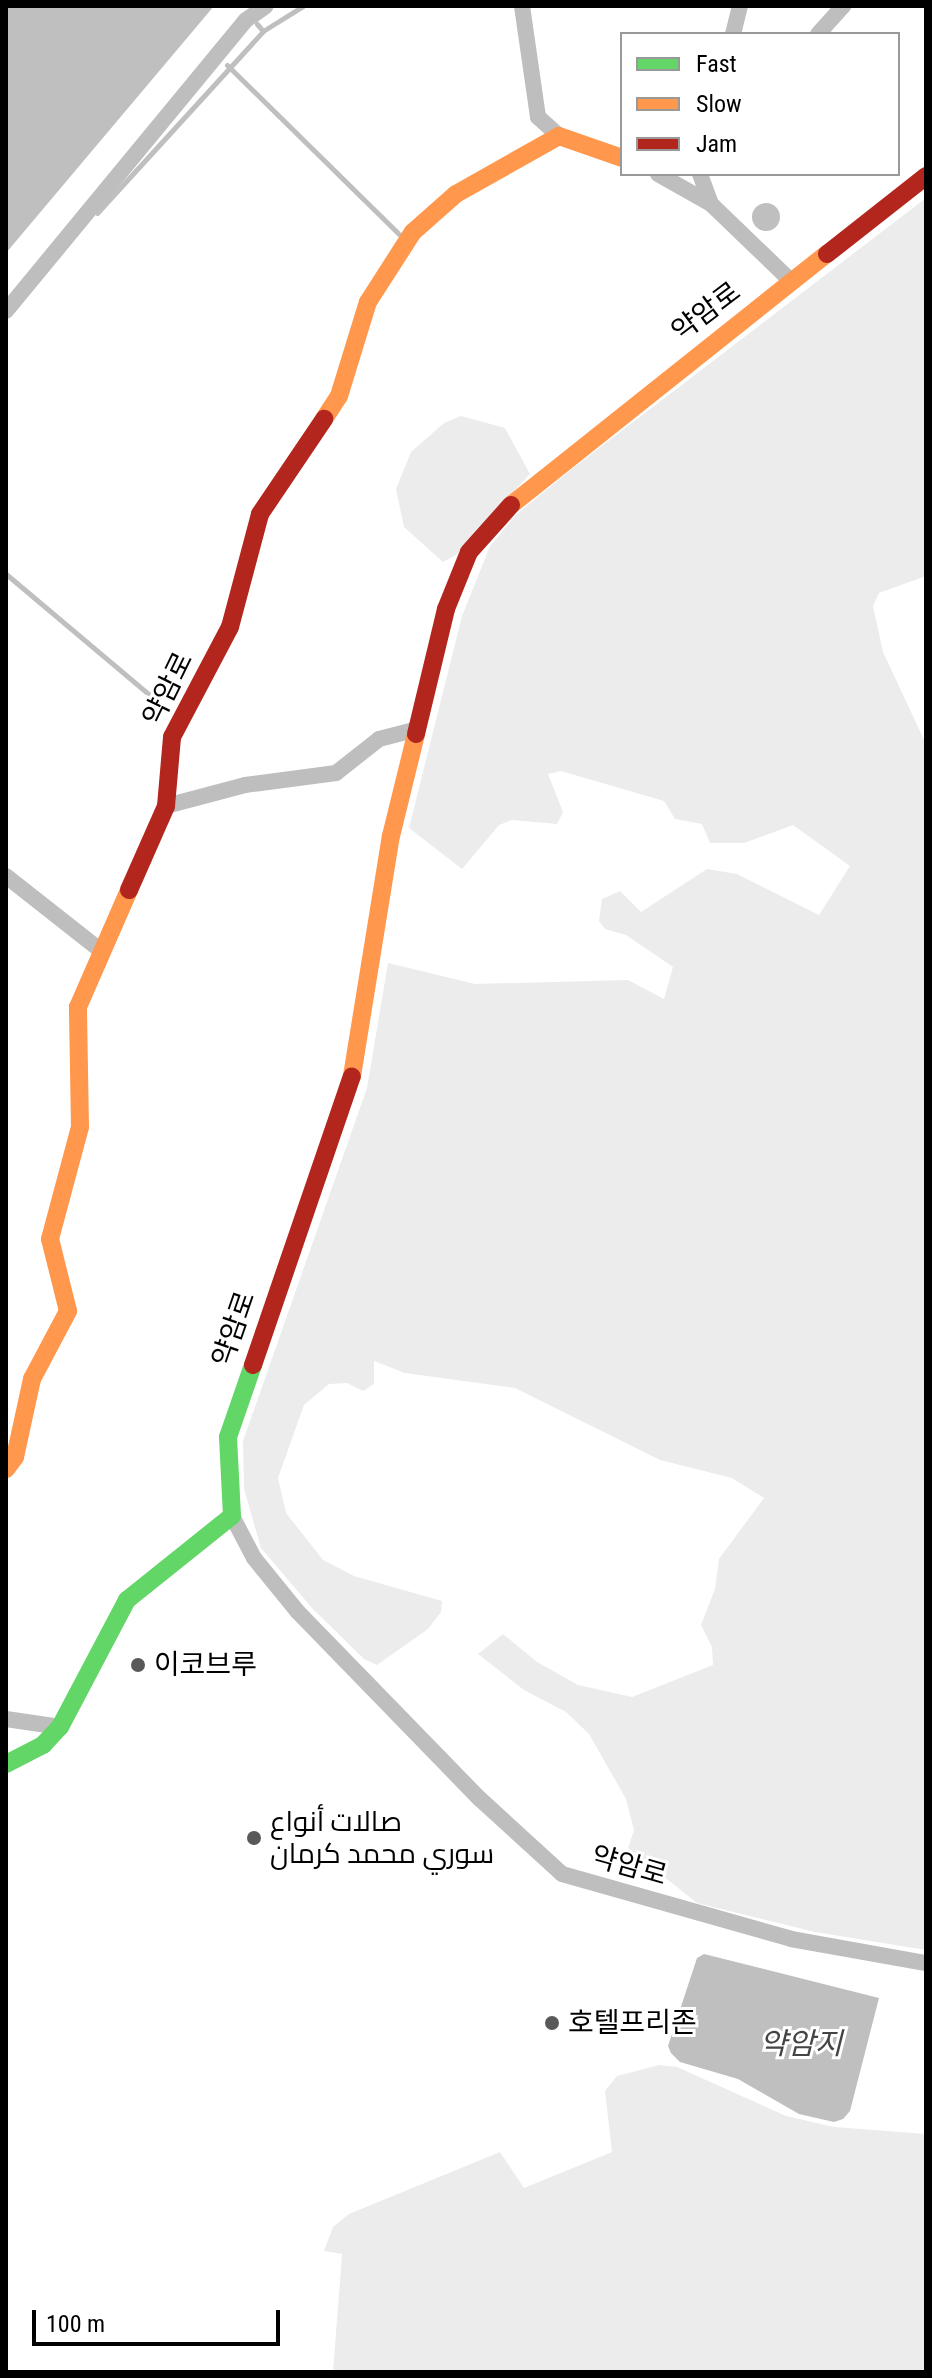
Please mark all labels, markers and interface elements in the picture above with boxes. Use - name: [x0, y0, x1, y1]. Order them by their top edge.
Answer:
- legend: [620, 32, 900, 176]
- text: Fast: [696, 50, 737, 78]
- text: Slow: [696, 90, 742, 118]
- text: Jam: [696, 130, 737, 158]
- street label: 약암로: [665, 275, 747, 349]
- street label: 약암로: [136, 647, 200, 731]
- street label: 약암로: [206, 1287, 262, 1371]
- place label: 이코브루: [154, 1648, 257, 1682]
- marker: 이코브루: [129, 1656, 147, 1674]
- place label: صالات أنواع سوري محمد كرمان: [270, 1805, 494, 1871]
- marker: صالات أنواع سوري محمد كرمان: [245, 1829, 263, 1847]
- street label: 약암로: [587, 1839, 671, 1893]
- place label: 호텔프리존: [568, 2006, 697, 2040]
- marker: 호텔프리존: [543, 2014, 561, 2032]
- water label: 약암지: [760, 2026, 842, 2062]
- scale bar: [36, 2294, 284, 2344]
- text: 100 m: [46, 2310, 105, 2338]

